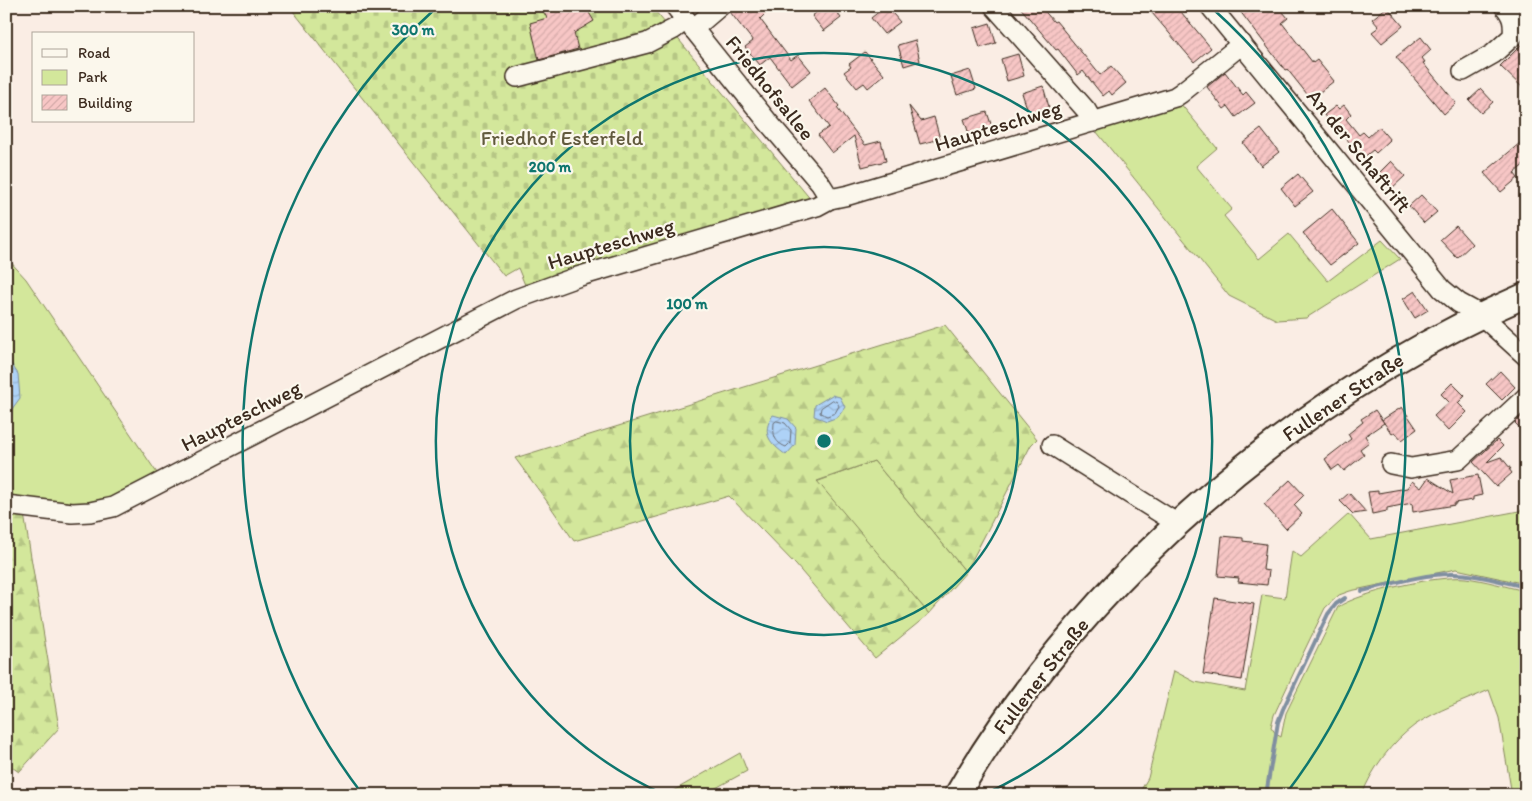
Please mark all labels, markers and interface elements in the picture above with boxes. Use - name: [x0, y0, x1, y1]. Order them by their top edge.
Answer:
- text: 300 m: [392, 21, 435, 39]
- street label: Friedhofsallee: [721, 30, 820, 145]
- legend: [32, 32, 195, 122]
- text: Road: [78, 44, 111, 62]
- text: Park: [78, 68, 108, 86]
- street label: An der Schaftrift: [1302, 84, 1417, 217]
- text: Building: [78, 94, 132, 112]
- street label: Haupteschweg: [931, 94, 1064, 157]
- park label: Friedhof Esterfeld: [481, 125, 644, 150]
- text: 200 m: [529, 158, 572, 176]
- street label: Haupteschweg: [544, 212, 677, 275]
- text: 100 m: [666, 295, 708, 313]
- street label: Fullener Straße: [1277, 347, 1408, 446]
- street label: Haupteschweg: [177, 375, 305, 456]
- centre of rings: [815, 432, 833, 450]
- street label: Fullener Straße: [987, 612, 1094, 739]

